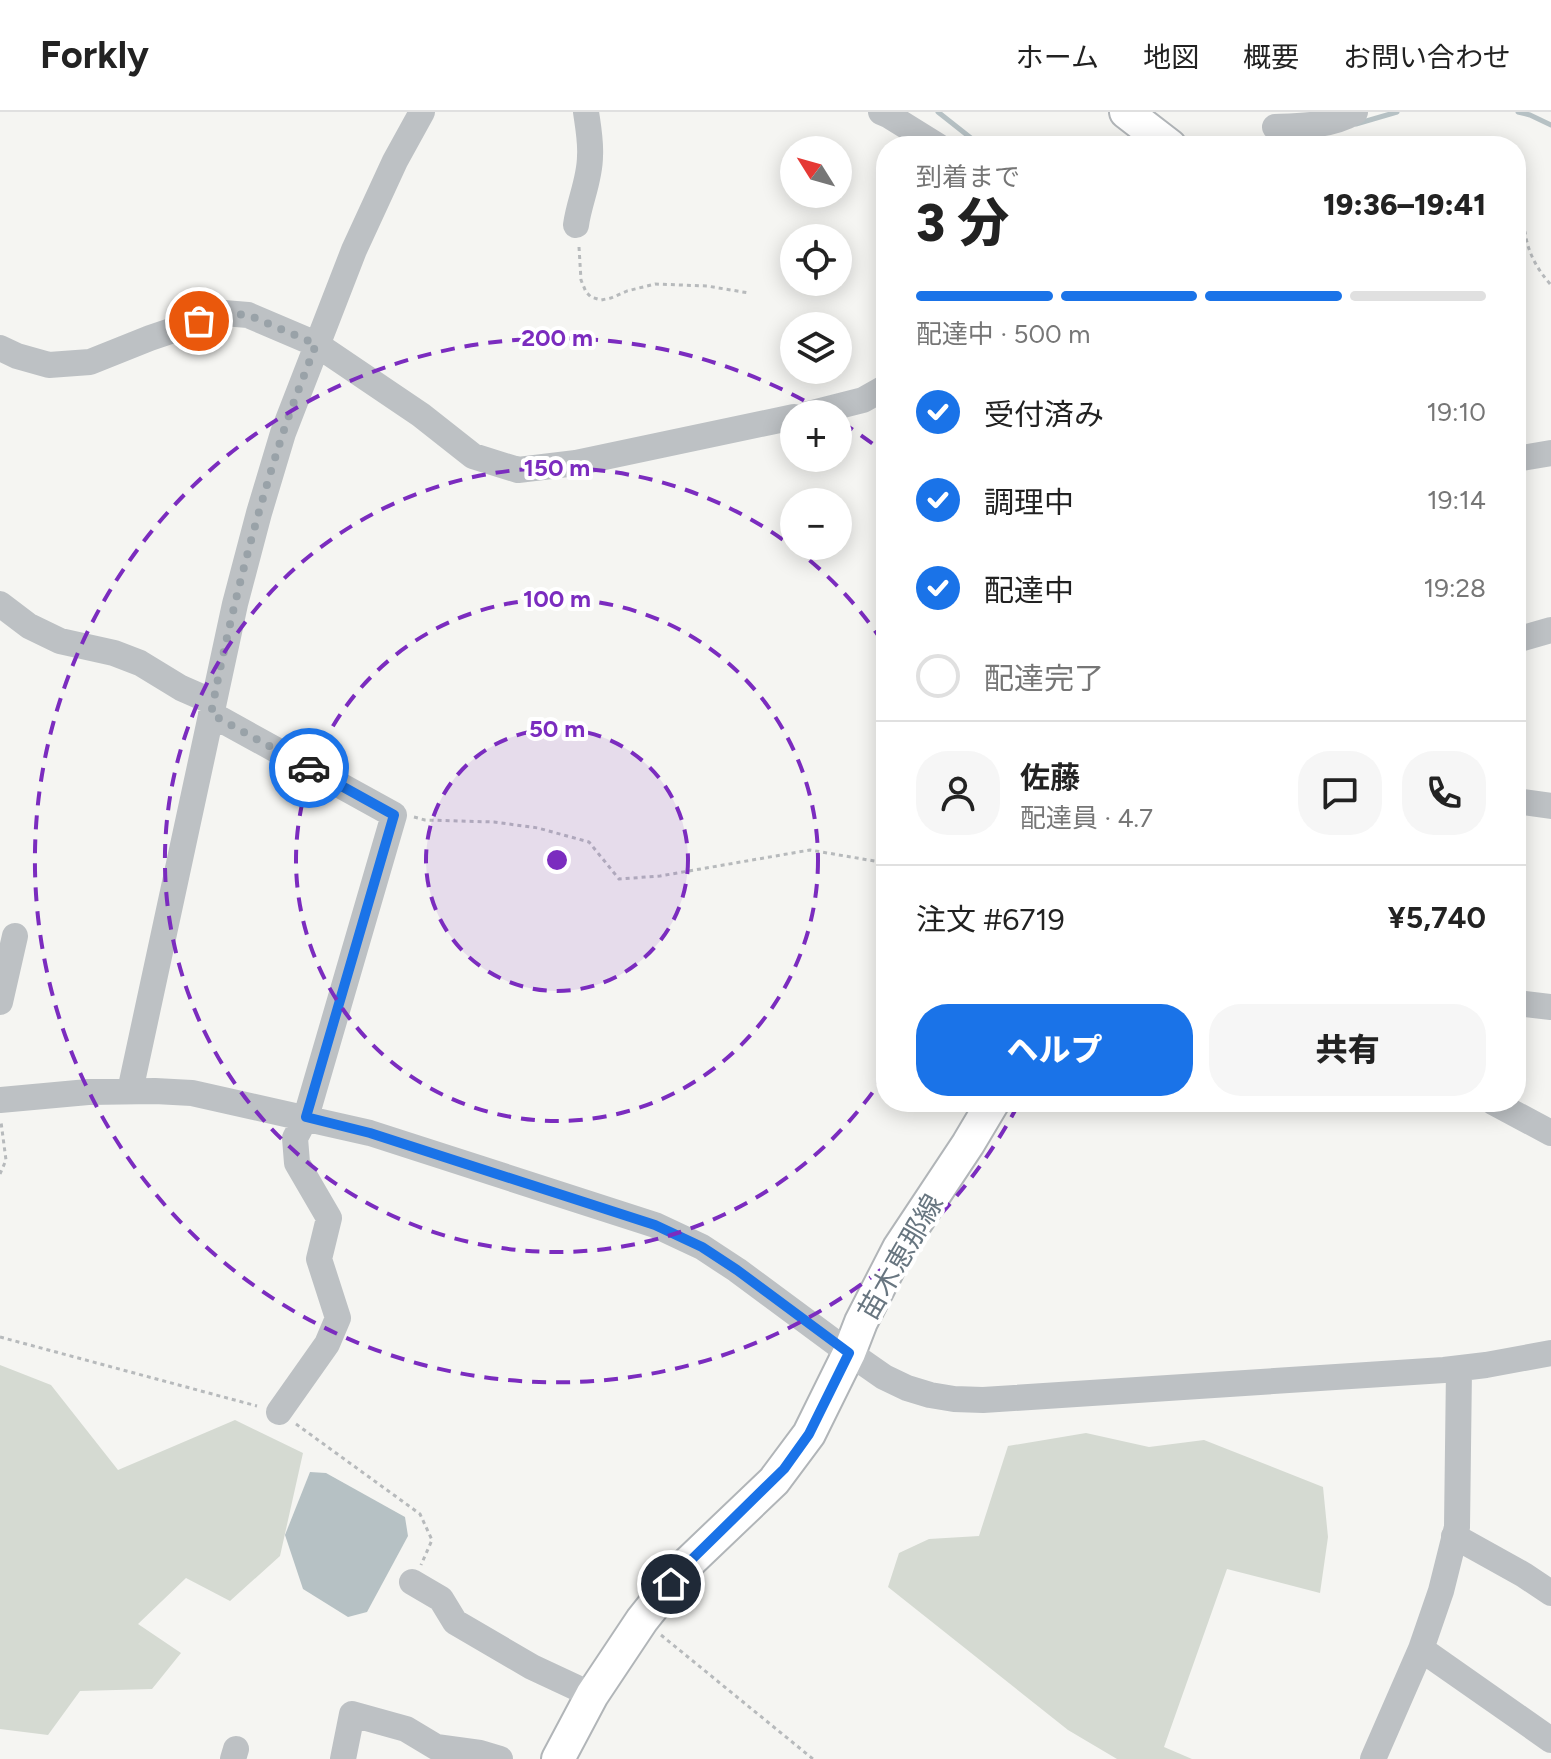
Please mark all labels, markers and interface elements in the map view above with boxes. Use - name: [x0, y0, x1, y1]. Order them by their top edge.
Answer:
- text: Forkly: [40, 32, 149, 78]
- text: ホーム: [1016, 40, 1099, 74]
- text: 地図: [1143, 40, 1199, 74]
- text: 概要: [1243, 40, 1299, 74]
- text: お問い合わせ: [1343, 40, 1511, 74]
- north arrow: [780, 136, 852, 208]
- map controls: [780, 136, 852, 560]
- text: 到着まで: [916, 161, 1020, 193]
- text: 19:36–19:41: [1323, 186, 1486, 223]
- text: 3 分: [916, 192, 1009, 254]
- button: locate: [780, 224, 852, 296]
- pin: [165, 287, 233, 355]
- icon: bag: [177, 299, 221, 343]
- button: layers: [780, 312, 852, 384]
- text: 配達中 · 500 m: [916, 318, 1090, 350]
- text: 200 m: [521, 323, 593, 352]
- icon: check: [916, 390, 960, 434]
- text: 受付済み: [984, 396, 1104, 433]
- text: 19:10: [1427, 396, 1486, 428]
- button: +: [780, 400, 852, 472]
- text: 150 m: [524, 453, 590, 482]
- icon: check: [916, 478, 960, 522]
- text: 調理中: [984, 484, 1074, 521]
- text: 19:14: [1427, 484, 1486, 516]
- button: −: [780, 488, 852, 560]
- icon: check: [916, 566, 960, 610]
- text: 配達中: [984, 572, 1074, 609]
- text: 19:28: [1423, 572, 1486, 604]
- text: 100 m: [523, 584, 591, 613]
- text: 配達完了: [984, 660, 1104, 697]
- text: 50 m: [529, 714, 585, 743]
- courier: [269, 728, 349, 808]
- icon: car: [287, 746, 331, 790]
- button: person: [916, 751, 1000, 835]
- button: chat: [1298, 751, 1382, 835]
- button: phone: [1402, 751, 1486, 835]
- text: 佐藤: [1020, 759, 1080, 796]
- text: 配達員 · 4.7: [1020, 802, 1153, 834]
- centre of rings: [543, 846, 571, 874]
- text: ¥5,740: [1388, 899, 1486, 936]
- text: 注文 #6719: [916, 901, 1065, 938]
- button: ヘルプ: [916, 1004, 1193, 1096]
- button: 共有: [1209, 1004, 1486, 1096]
- street label: 苗木恵那線: [850, 1188, 950, 1326]
- pin: [637, 1550, 705, 1618]
- icon: home: [649, 1562, 693, 1606]

